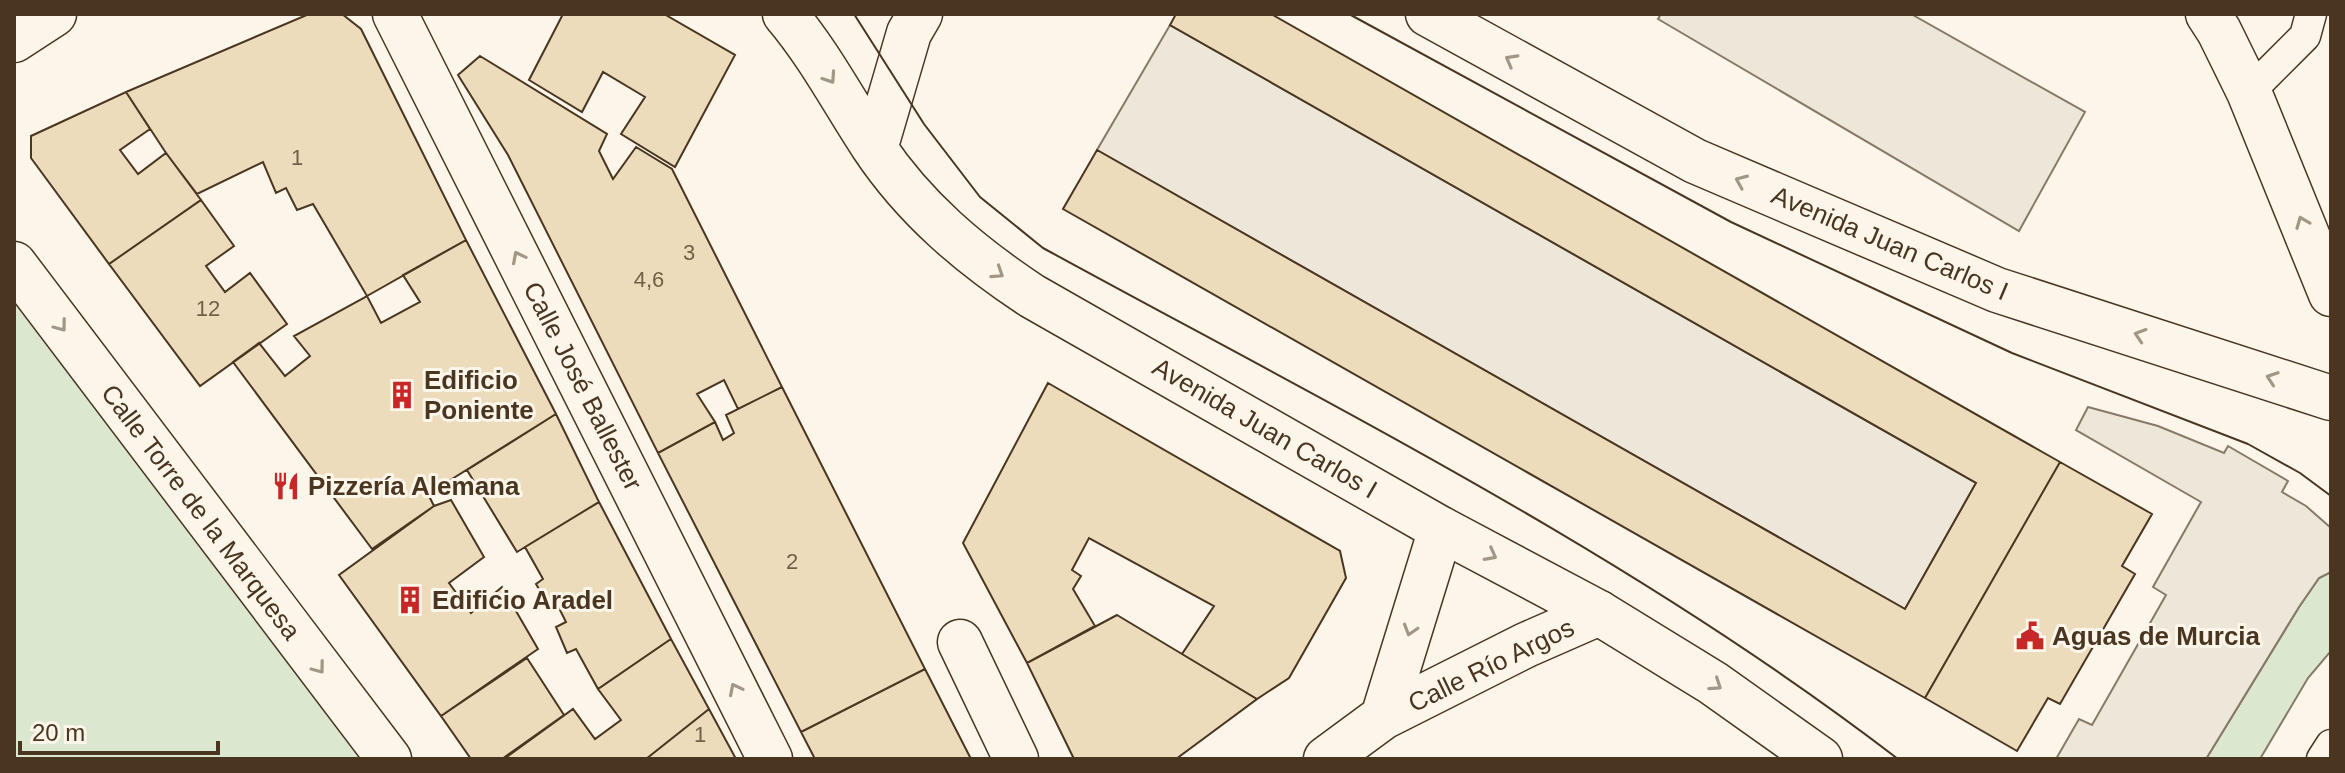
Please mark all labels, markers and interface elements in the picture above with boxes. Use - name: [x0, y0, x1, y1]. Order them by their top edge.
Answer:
- one-way arrow: [1505, 54, 1519, 69]
- one-way arrow: [820, 69, 835, 83]
- house number: 1: [291, 145, 303, 170]
- one-way arrow: [1735, 174, 1749, 190]
- street label: Avenida Juan Carlos I: [1767, 180, 2013, 306]
- one-way arrow: [2295, 216, 2311, 230]
- house number: 3: [683, 240, 695, 265]
- one-way arrow: [512, 250, 527, 265]
- one-way arrow: [989, 264, 1003, 279]
- house number: 4,6: [634, 267, 664, 292]
- street label: Calle José Ballester: [517, 277, 649, 495]
- house number: 12: [196, 296, 220, 321]
- one-way arrow: [52, 317, 66, 332]
- one-way arrow: [2133, 328, 2147, 344]
- street label: Avenida Juan Carlos I: [1148, 352, 1382, 504]
- place label: Edificio Poniente: [424, 365, 534, 425]
- one-way arrow: [2266, 372, 2280, 388]
- street label: Calle Torre de la Marquesa: [95, 379, 307, 646]
- building icon: Edificio Poniente: [387, 380, 417, 410]
- restaurant icon: Pizzería Alemana: [271, 471, 301, 501]
- place label: Pizzería Alemana: [308, 471, 520, 501]
- one-way arrow: [1482, 546, 1497, 561]
- house number: 2: [786, 549, 798, 574]
- building icon: Edificio Aradel: [395, 585, 425, 615]
- place label: Edificio Aradel: [432, 585, 613, 615]
- street label: Calle Río Argos: [1403, 612, 1579, 718]
- public building icon: Aguas de Murcia: [2015, 621, 2045, 651]
- place label: Aguas de Murcia: [2052, 621, 2261, 651]
- one-way arrow: [1403, 623, 1419, 636]
- one-way arrow: [310, 659, 324, 673]
- one-way arrow: [1707, 675, 1721, 690]
- one-way arrow: [730, 683, 745, 698]
- scale bar: [20, 705, 218, 755]
- text: 20 m: [32, 719, 85, 746]
- house number: 1: [694, 722, 706, 747]

